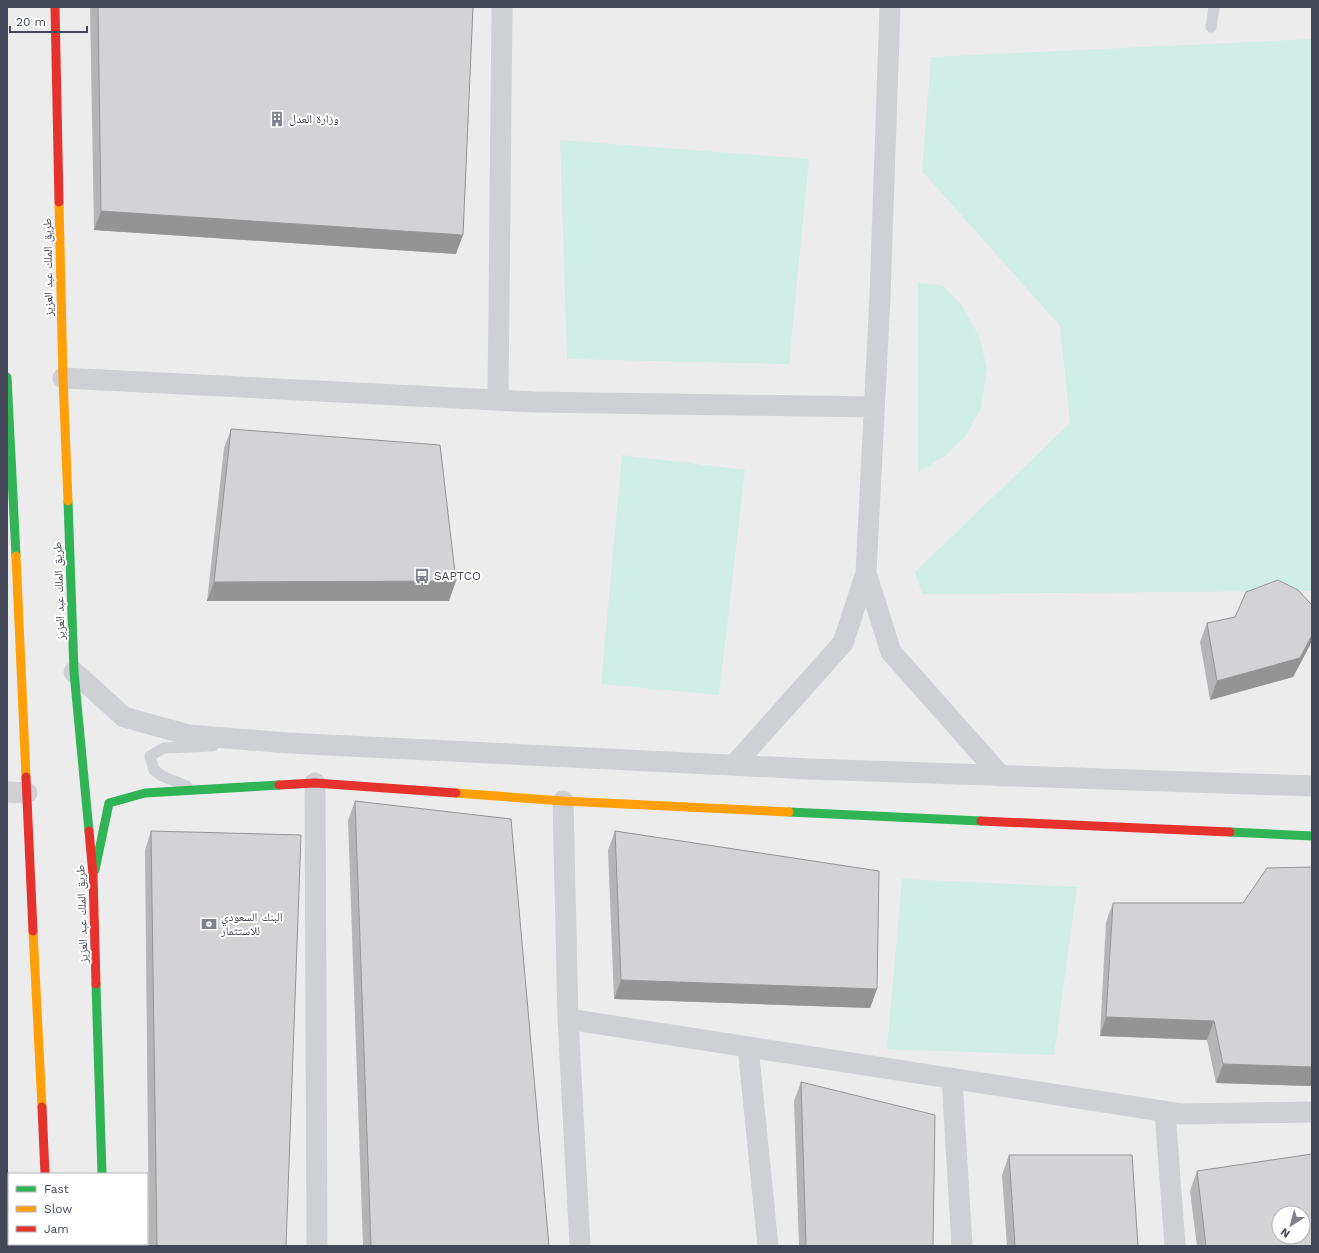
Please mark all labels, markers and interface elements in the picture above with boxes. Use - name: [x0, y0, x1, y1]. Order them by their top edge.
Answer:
- scale bar: [10, 8, 87, 34]
- text: 20 m: [16, 15, 46, 29]
- building icon: وزارة العدل: [268, 110, 286, 128]
- place label: وزارة العدل: [289, 112, 339, 126]
- street label: طريق الملك عبد العزيز: [40, 218, 56, 317]
- street label: طريق الملك عبد العزيز: [50, 541, 68, 641]
- bus stop icon: SAPTCO: [413, 567, 431, 585]
- place label: SAPTCO: [434, 569, 481, 583]
- street label: طريق الملك عبد العزيز: [73, 864, 91, 964]
- place label: البنك السعودي للاستثمار: [220, 910, 283, 938]
- bank icon: البنك السعودي للاستثمار: [200, 915, 218, 933]
- legend: [8, 1173, 148, 1245]
- text: Fast: [44, 1182, 69, 1196]
- text: Slow: [44, 1202, 72, 1216]
- north arrow: [1271, 1205, 1311, 1245]
- text: Jam: [44, 1222, 69, 1236]
- text: N: [1278, 1225, 1293, 1240]

